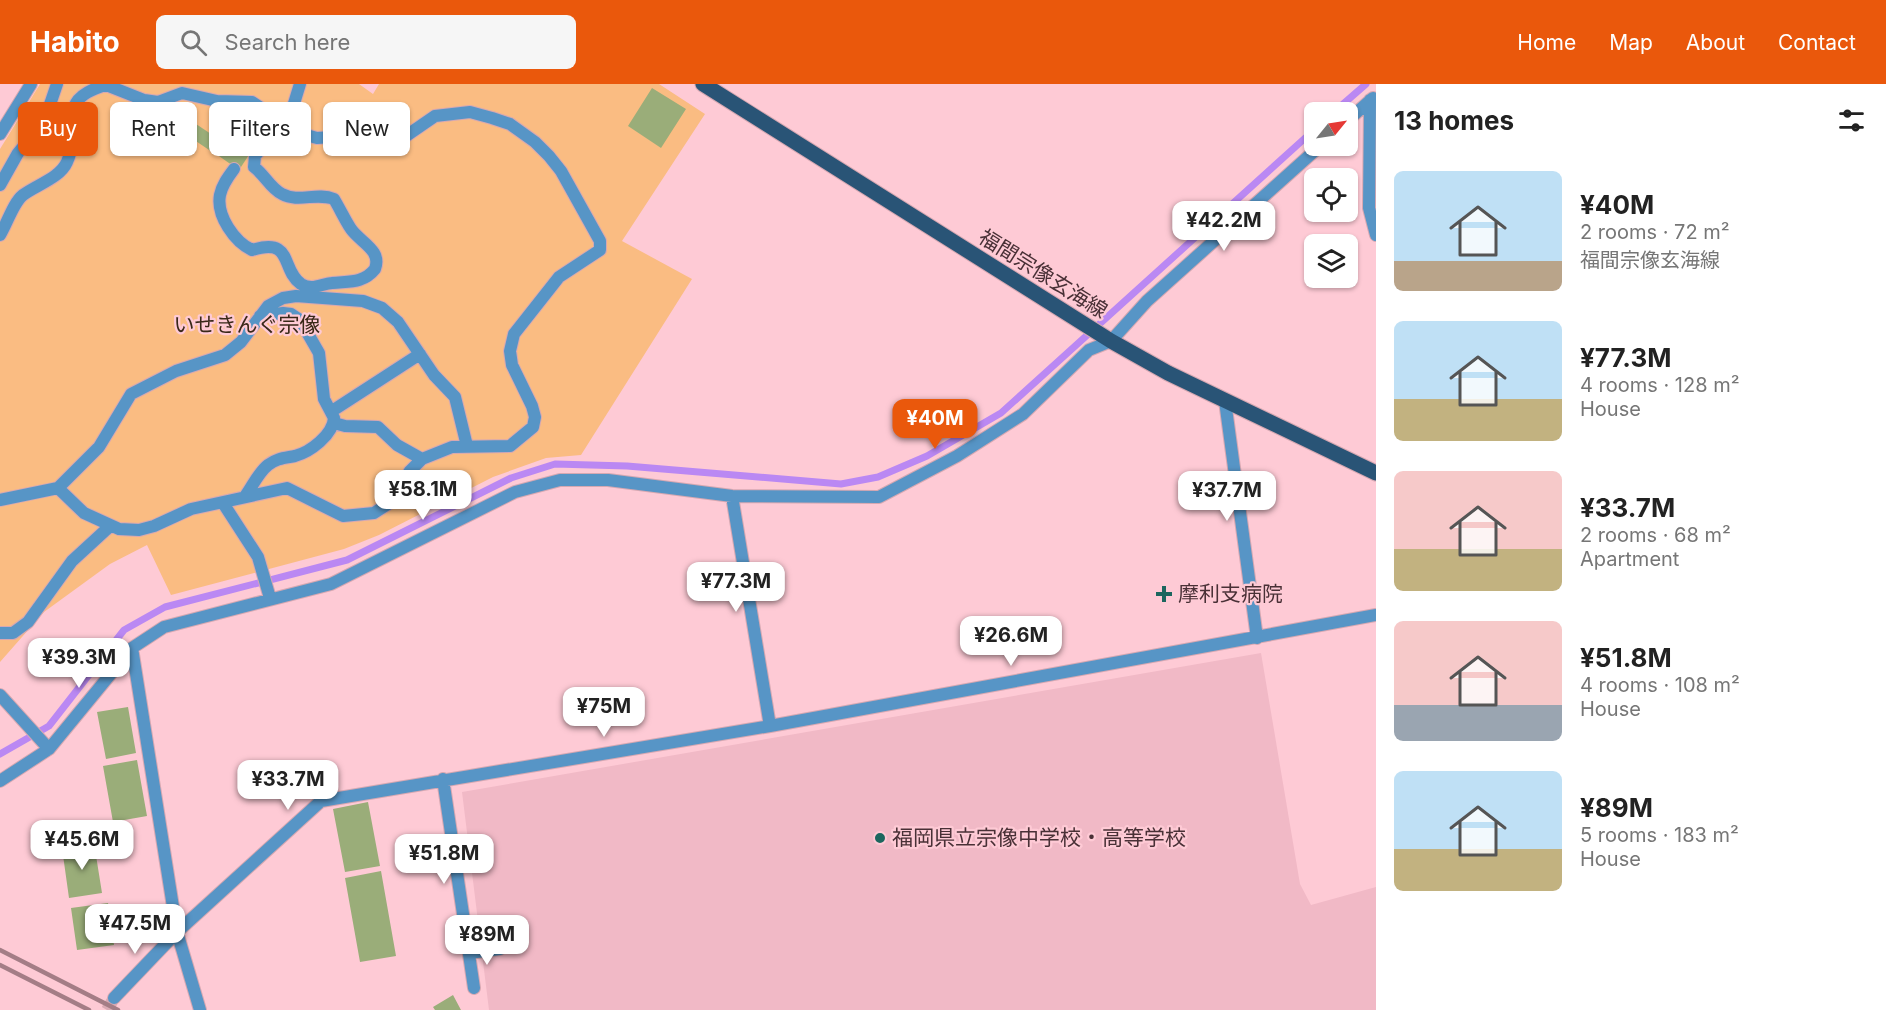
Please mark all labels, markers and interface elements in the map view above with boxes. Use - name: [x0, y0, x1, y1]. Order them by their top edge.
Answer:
- search box: [156, 15, 576, 69]
- text: Habito: [30, 25, 120, 59]
- icon: search: [177, 26, 210, 59]
- text: Search here: [225, 29, 350, 55]
- text: Home: [1517, 30, 1576, 55]
- text: Map: [1609, 30, 1653, 55]
- text: About: [1686, 30, 1745, 55]
- text: Contact: [1778, 30, 1856, 55]
- chip: Buy: [18, 102, 98, 156]
- chip: Rent: [110, 102, 197, 156]
- chip: Filters: [209, 102, 311, 156]
- chip: New: [323, 102, 410, 156]
- north arrow: [1304, 102, 1358, 156]
- map controls: [1304, 102, 1358, 288]
- icon: filters: [1835, 104, 1868, 137]
- text: 13 homes: [1394, 105, 1514, 136]
- button: locate: [1304, 168, 1358, 222]
- text: ¥40M: [1580, 189, 1654, 220]
- icon: home: [1442, 195, 1514, 267]
- pin: ¥42.2M: [1175, 201, 1273, 252]
- text: ¥42.2M: [1186, 208, 1262, 232]
- text: 2 rooms · 72 m²: [1580, 220, 1730, 244]
- street label: 福間宗像玄海線: [974, 224, 1112, 323]
- button: layers: [1304, 234, 1358, 288]
- text: 福間宗像玄海線: [1580, 248, 1720, 272]
- park label: いせきんぐ宗像: [174, 312, 321, 337]
- text: ¥77.3M: [1580, 342, 1671, 373]
- icon: home: [1442, 345, 1514, 417]
- text: 4 rooms · 128 m²: [1580, 373, 1740, 397]
- text: House: [1580, 397, 1641, 421]
- pin: ¥40M: [899, 399, 971, 450]
- text: ¥40M: [906, 406, 964, 430]
- pin: ¥58.1M: [374, 470, 472, 521]
- pin: ¥37.7M: [1178, 471, 1276, 522]
- text: ¥58.1M: [389, 477, 457, 501]
- text: ¥37.7M: [1192, 478, 1262, 502]
- text: ¥33.7M: [1580, 492, 1675, 523]
- icon: home: [1442, 495, 1514, 567]
- text: 2 rooms · 68 m²: [1580, 523, 1731, 547]
- text: Apartment: [1580, 547, 1679, 571]
- pin: ¥77.3M: [687, 562, 785, 613]
- text: ¥77.3M: [701, 569, 771, 593]
- place label: 摩利支病院: [1178, 581, 1283, 606]
- marker: 摩利支病院: [1155, 585, 1173, 603]
- pin: ¥26.6M: [962, 616, 1060, 667]
- text: ¥26.6M: [974, 623, 1048, 647]
- pin: ¥39.3M: [30, 638, 128, 689]
- text: ¥51.8M: [1580, 642, 1672, 673]
- text: ¥39.3M: [42, 645, 116, 669]
- icon: home: [1442, 645, 1514, 717]
- text: 4 rooms · 108 m²: [1580, 673, 1740, 697]
- pin: ¥75M: [568, 687, 640, 738]
- text: ¥75M: [577, 694, 631, 718]
- text: House: [1580, 697, 1641, 721]
- pin: ¥33.7M: [239, 760, 337, 811]
- text: ¥33.7M: [251, 767, 325, 791]
- text: ¥89M: [1580, 792, 1653, 823]
- icon: home: [1442, 795, 1514, 867]
- pin: ¥45.6M: [33, 820, 131, 871]
- text: 5 rooms · 183 m²: [1580, 823, 1739, 847]
- place label: 福岡県立宗像中学校・高等学校: [892, 825, 1186, 850]
- text: ¥45.6M: [45, 827, 119, 851]
- marker: 福岡県立宗像中学校・高等学校: [873, 831, 887, 845]
- pin: ¥51.8M: [395, 834, 493, 885]
- text: ¥51.8M: [409, 841, 479, 865]
- text: House: [1580, 847, 1641, 871]
- pin: ¥47.5M: [86, 904, 184, 955]
- text: ¥47.5M: [99, 911, 171, 935]
- pin: ¥89M: [451, 915, 523, 966]
- text: ¥89M: [459, 922, 515, 946]

